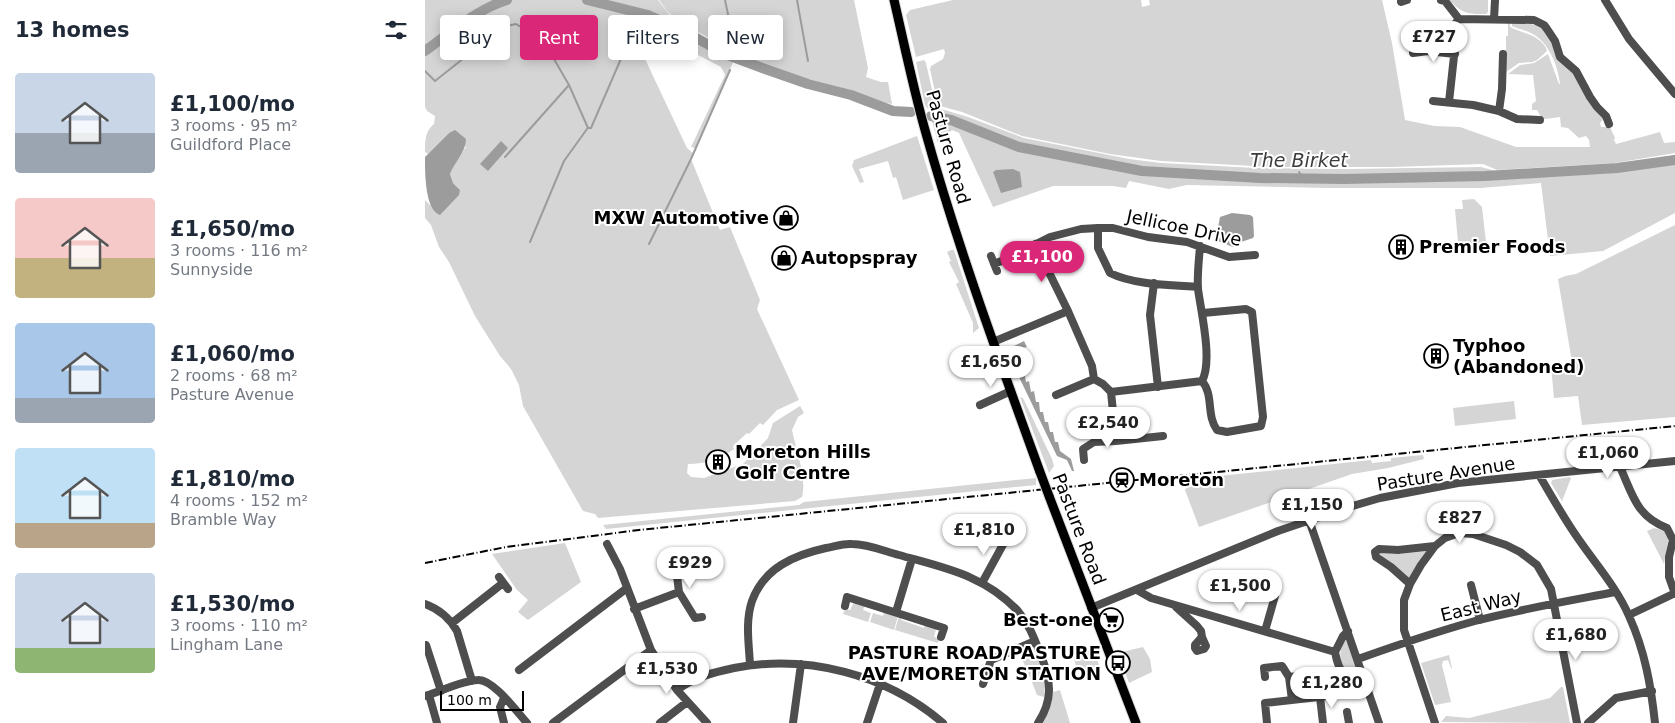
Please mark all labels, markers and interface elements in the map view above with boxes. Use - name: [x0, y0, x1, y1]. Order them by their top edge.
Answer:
- chip: Buy: [440, 15, 510, 60]
- chip: Rent: [520, 15, 598, 60]
- chip: Filters: [608, 15, 698, 60]
- chip: New: [708, 15, 783, 60]
- icon: filters: [382, 16, 410, 44]
- text: 13 homes: [15, 18, 130, 42]
- pin: £727: [1404, 20, 1464, 63]
- text: £727: [1412, 27, 1456, 46]
- street label: Pasture Road: [922, 87, 975, 206]
- text: £1,100/mo: [170, 92, 295, 116]
- icon: home: [55, 93, 115, 153]
- text: 3 rooms · 95 m²: [170, 116, 298, 135]
- text: Guildford Place: [170, 135, 291, 154]
- water label: The Birket: [1250, 149, 1349, 171]
- shop icon: MXW Automotive: [773, 205, 799, 231]
- street label: Jellicoe Drive: [1124, 205, 1244, 250]
- place label: MXW Automotive: [594, 207, 769, 228]
- text: £1,650/mo: [170, 217, 295, 241]
- icon: home: [55, 218, 115, 278]
- building icon: Premier Foods: [1388, 234, 1414, 260]
- place label: Premier Foods: [1419, 236, 1565, 257]
- pin: £1,100: [1001, 240, 1083, 283]
- text: 3 rooms · 116 m²: [170, 241, 308, 260]
- shop icon: Autopspray: [771, 245, 797, 271]
- place label: Autopspray: [801, 247, 918, 268]
- text: £1,100: [1011, 247, 1073, 266]
- text: Sunnyside: [170, 260, 253, 279]
- place label: Typhoo (Abandoned): [1453, 335, 1584, 377]
- text: £1,060/mo: [170, 342, 295, 366]
- icon: home: [55, 343, 115, 403]
- building icon: Typhoo (Abandoned): [1423, 343, 1449, 369]
- pin: £1,650: [950, 346, 1032, 388]
- text: £1,650: [960, 352, 1022, 371]
- text: 2 rooms · 68 m²: [170, 366, 298, 385]
- text: Pasture Avenue: [170, 385, 294, 404]
- pin: £2,540: [1067, 406, 1149, 449]
- text: £2,540: [1077, 413, 1139, 432]
- pin: £1,060: [1567, 436, 1649, 479]
- place label: Moreton Hills Golf Centre: [735, 441, 871, 483]
- text: £1,060: [1577, 443, 1639, 462]
- building icon: Moreton Hills Golf Centre: [705, 449, 731, 475]
- street label: Pasture Avenue: [1375, 452, 1517, 495]
- text: £1,810/mo: [170, 467, 295, 491]
- station icon: Moreton: [1109, 467, 1135, 493]
- icon: home: [55, 468, 115, 528]
- place label: Moreton: [1139, 469, 1224, 490]
- street label: Pasture Road: [1049, 470, 1110, 588]
- pin: £1,150: [1271, 488, 1353, 531]
- text: 4 rooms · 152 m²: [170, 491, 308, 510]
- text: £1,150: [1281, 495, 1343, 514]
- pin: £827: [1430, 502, 1490, 544]
- text: £827: [1438, 508, 1482, 527]
- text: Bramble Way: [170, 510, 277, 529]
- pin: £1,810: [943, 514, 1025, 556]
- text: £1,810: [953, 520, 1015, 539]
- pin: £929: [660, 546, 720, 589]
- text: £929: [668, 553, 712, 572]
- pin: £1,500: [1199, 570, 1281, 612]
- text: £1,500: [1209, 576, 1271, 595]
- street label: East Way: [1438, 585, 1524, 626]
- text: £1,530/mo: [170, 592, 295, 616]
- icon: home: [55, 593, 115, 653]
- supermarket icon: Best-one: [1098, 607, 1124, 633]
- place label: Best-one: [1003, 609, 1093, 630]
- text: 3 rooms · 110 m²: [170, 616, 308, 635]
- pin: £1,680: [1535, 618, 1617, 661]
- text: £1,680: [1545, 625, 1607, 644]
- text: Lingham Lane: [170, 635, 283, 654]
- place label: PASTURE ROAD/PASTURE AVE/MORETON STATION: [848, 642, 1101, 684]
- bus stop icon: PASTURE ROAD/PASTURE AVE/MORETON STATION: [1105, 650, 1131, 676]
- pin: £1,530: [626, 652, 708, 695]
- text: £1,530: [636, 659, 698, 678]
- pin: £1,280: [1291, 666, 1373, 709]
- text: £1,280: [1301, 673, 1363, 692]
- scale bar: [440, 688, 524, 711]
- text: 100 m: [447, 692, 492, 708]

